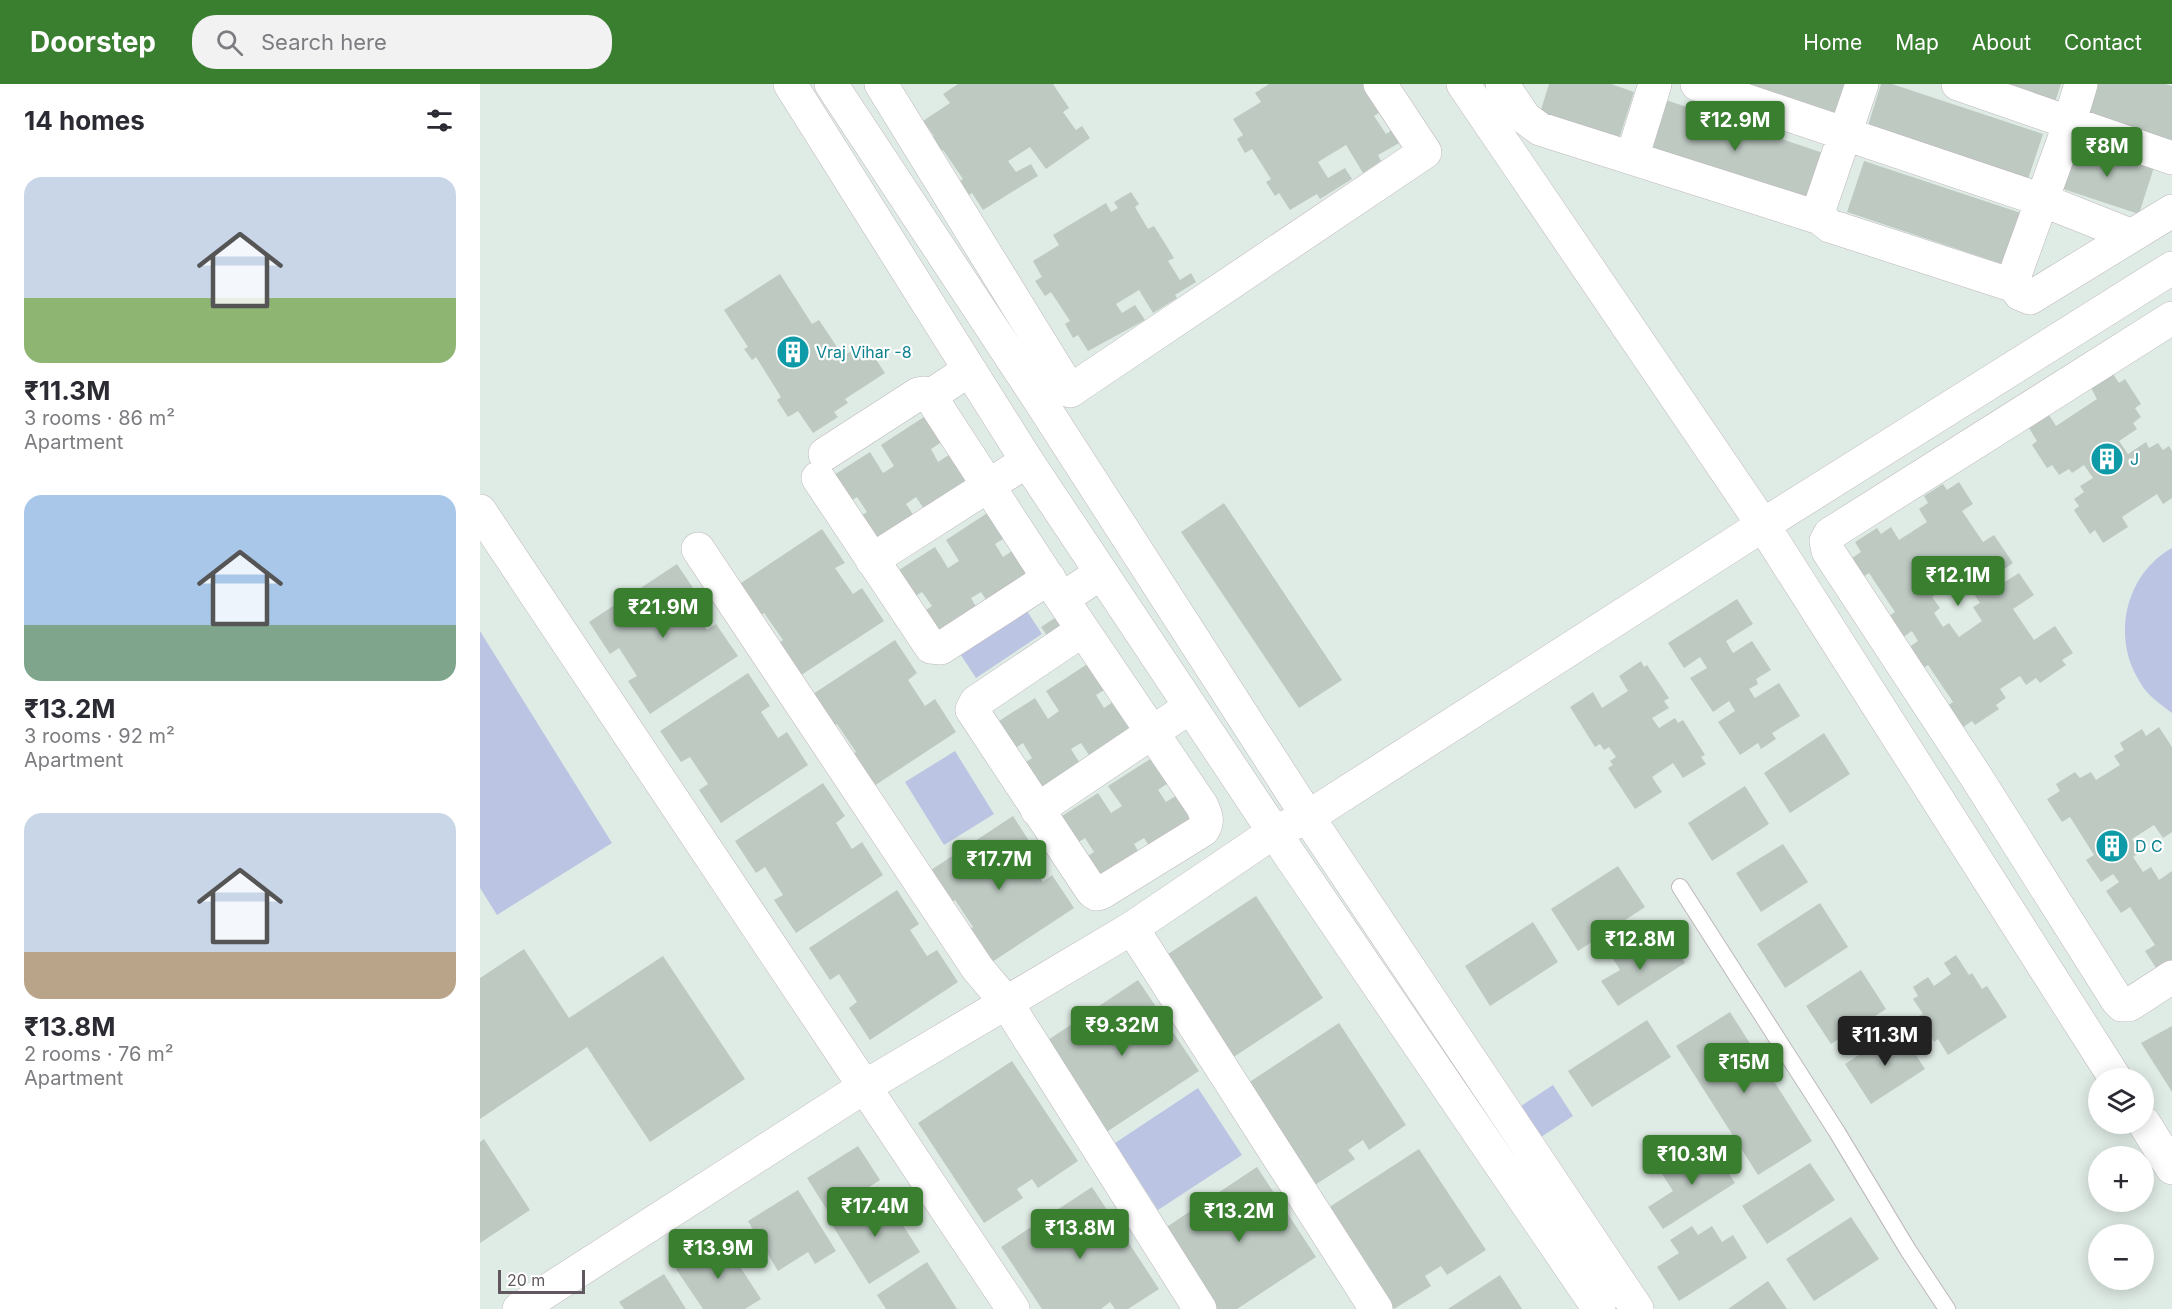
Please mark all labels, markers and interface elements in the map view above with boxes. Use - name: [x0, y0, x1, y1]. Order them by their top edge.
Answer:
- search box: [192, 15, 612, 69]
- text: Doorstep: [30, 25, 156, 59]
- icon: search: [213, 26, 246, 59]
- text: Search here: [261, 29, 387, 55]
- text: Home: [1803, 30, 1862, 55]
- text: Map: [1895, 30, 1939, 55]
- text: About: [1972, 30, 2031, 55]
- text: Contact: [2064, 30, 2142, 55]
- pin: ₹12.9M: [1686, 101, 1784, 152]
- icon: filters: [423, 104, 456, 137]
- text: 14 homes: [24, 105, 145, 136]
- text: ₹12.9M: [1700, 108, 1770, 132]
- pin: ₹8M: [2078, 127, 2136, 178]
- text: ₹8M: [2085, 134, 2129, 158]
- icon: home: [186, 216, 294, 324]
- building icon: Vraj Vihar -8: [775, 334, 811, 370]
- place label: Vraj Vihar -8: [816, 342, 912, 362]
- text: ₹11.3M: [24, 375, 110, 406]
- text: 3 rooms · 86 m²: [24, 406, 175, 430]
- text: Apartment: [24, 430, 123, 454]
- building icon: J: [2089, 441, 2125, 477]
- place label: J: [2130, 449, 2139, 469]
- icon: home: [186, 534, 294, 642]
- pin: ₹12.1M: [1909, 556, 2007, 607]
- text: ₹12.1M: [1926, 563, 1990, 587]
- pin: ₹21.9M: [614, 588, 712, 639]
- text: ₹21.9M: [628, 595, 698, 619]
- text: ₹13.2M: [24, 693, 116, 724]
- text: 3 rooms · 92 m²: [24, 724, 175, 748]
- text: Apartment: [24, 748, 123, 772]
- building icon: D C: [2094, 828, 2130, 864]
- place label: D C: [2135, 836, 2163, 856]
- pin: ₹17.7M: [950, 840, 1048, 891]
- text: ₹17.7M: [966, 847, 1032, 871]
- icon: home: [186, 852, 294, 960]
- pin: ₹12.8M: [1591, 920, 1689, 971]
- text: ₹12.8M: [1605, 927, 1675, 951]
- pin: ₹9.32M: [1073, 1006, 1171, 1057]
- text: ₹13.8M: [24, 1011, 115, 1042]
- text: ₹9.32M: [1085, 1013, 1159, 1037]
- pin: ₹11.3M: [1836, 1016, 1934, 1067]
- text: ₹11.3M: [1852, 1023, 1918, 1047]
- text: 2 rooms · 76 m²: [24, 1042, 173, 1066]
- pin: ₹15M: [1708, 1043, 1780, 1094]
- text: ₹15M: [1718, 1050, 1770, 1074]
- text: Apartment: [24, 1066, 123, 1090]
- map controls: [2088, 1068, 2154, 1290]
- button: layers: [2088, 1068, 2154, 1134]
- pin: ₹10.3M: [1643, 1135, 1741, 1186]
- text: ₹10.3M: [1657, 1142, 1727, 1166]
- button: +: [2088, 1146, 2154, 1212]
- pin: ₹17.4M: [826, 1187, 924, 1238]
- pin: ₹13.2M: [1190, 1192, 1288, 1243]
- text: ₹17.4M: [841, 1194, 909, 1218]
- text: ₹13.2M: [1204, 1199, 1274, 1223]
- pin: ₹13.8M: [1031, 1209, 1129, 1260]
- text: ₹13.8M: [1045, 1216, 1115, 1240]
- button: −: [2088, 1224, 2154, 1290]
- pin: ₹13.9M: [669, 1229, 767, 1280]
- text: ₹13.9M: [683, 1236, 753, 1260]
- scale bar: [498, 1267, 585, 1294]
- text: 20 m: [507, 1270, 545, 1290]

